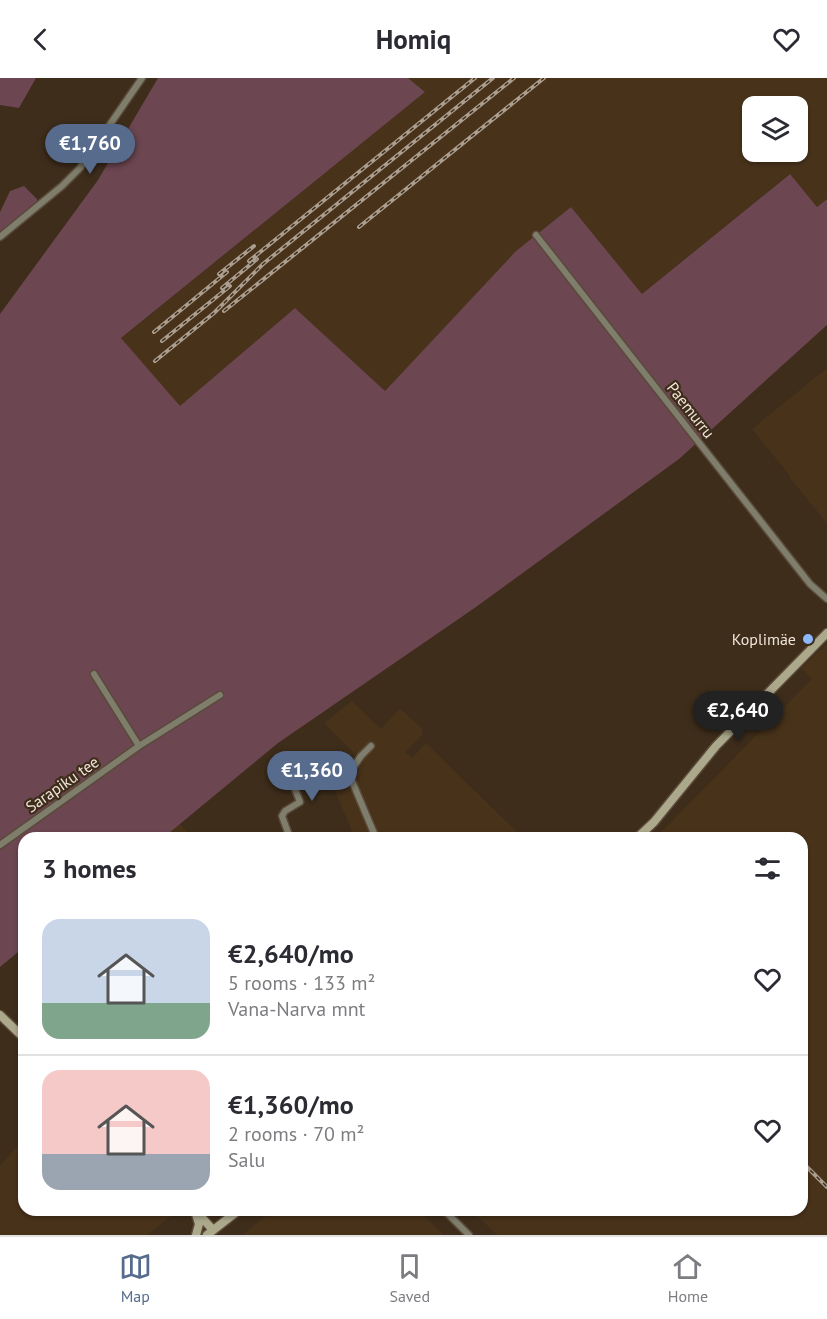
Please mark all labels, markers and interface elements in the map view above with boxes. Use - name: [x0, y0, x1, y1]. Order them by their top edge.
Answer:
- text: Homiq: [376, 22, 451, 56]
- icon: back: [24, 23, 57, 56]
- icon: heart: [770, 23, 803, 56]
- map controls: [742, 96, 808, 162]
- button: layers: [742, 96, 808, 162]
- pin: €1,760: [41, 124, 139, 175]
- text: €1,760: [59, 130, 121, 156]
- street label: Paemurru: [663, 378, 719, 442]
- place label: Koplimäe: [732, 629, 796, 649]
- marker: Koplimäe: [801, 632, 815, 646]
- pin: €2,640: [689, 691, 787, 742]
- text: €2,640: [707, 697, 769, 723]
- pin: €1,360: [263, 751, 361, 802]
- street label: Sarapiku tee: [22, 752, 102, 816]
- text: €1,360: [281, 757, 343, 783]
- text: 3 homes: [42, 852, 137, 885]
- icon: filters: [751, 852, 784, 885]
- text: €2,640/mo: [228, 937, 354, 970]
- icon: home: [90, 943, 162, 1015]
- icon: heart: [751, 963, 784, 996]
- text: 5 rooms · 133 m²: [228, 970, 375, 996]
- text: Vana-Narva mnt: [228, 996, 365, 1022]
- text: €1,360/mo: [228, 1088, 354, 1121]
- icon: home: [90, 1094, 162, 1166]
- icon: heart: [751, 1114, 784, 1147]
- text: 2 rooms · 70 m²: [228, 1121, 364, 1147]
- text: Salu: [228, 1147, 265, 1173]
- tab: Map: [119, 1250, 152, 1306]
- tab: Saved: [389, 1250, 430, 1306]
- tab: Home: [668, 1250, 708, 1306]

